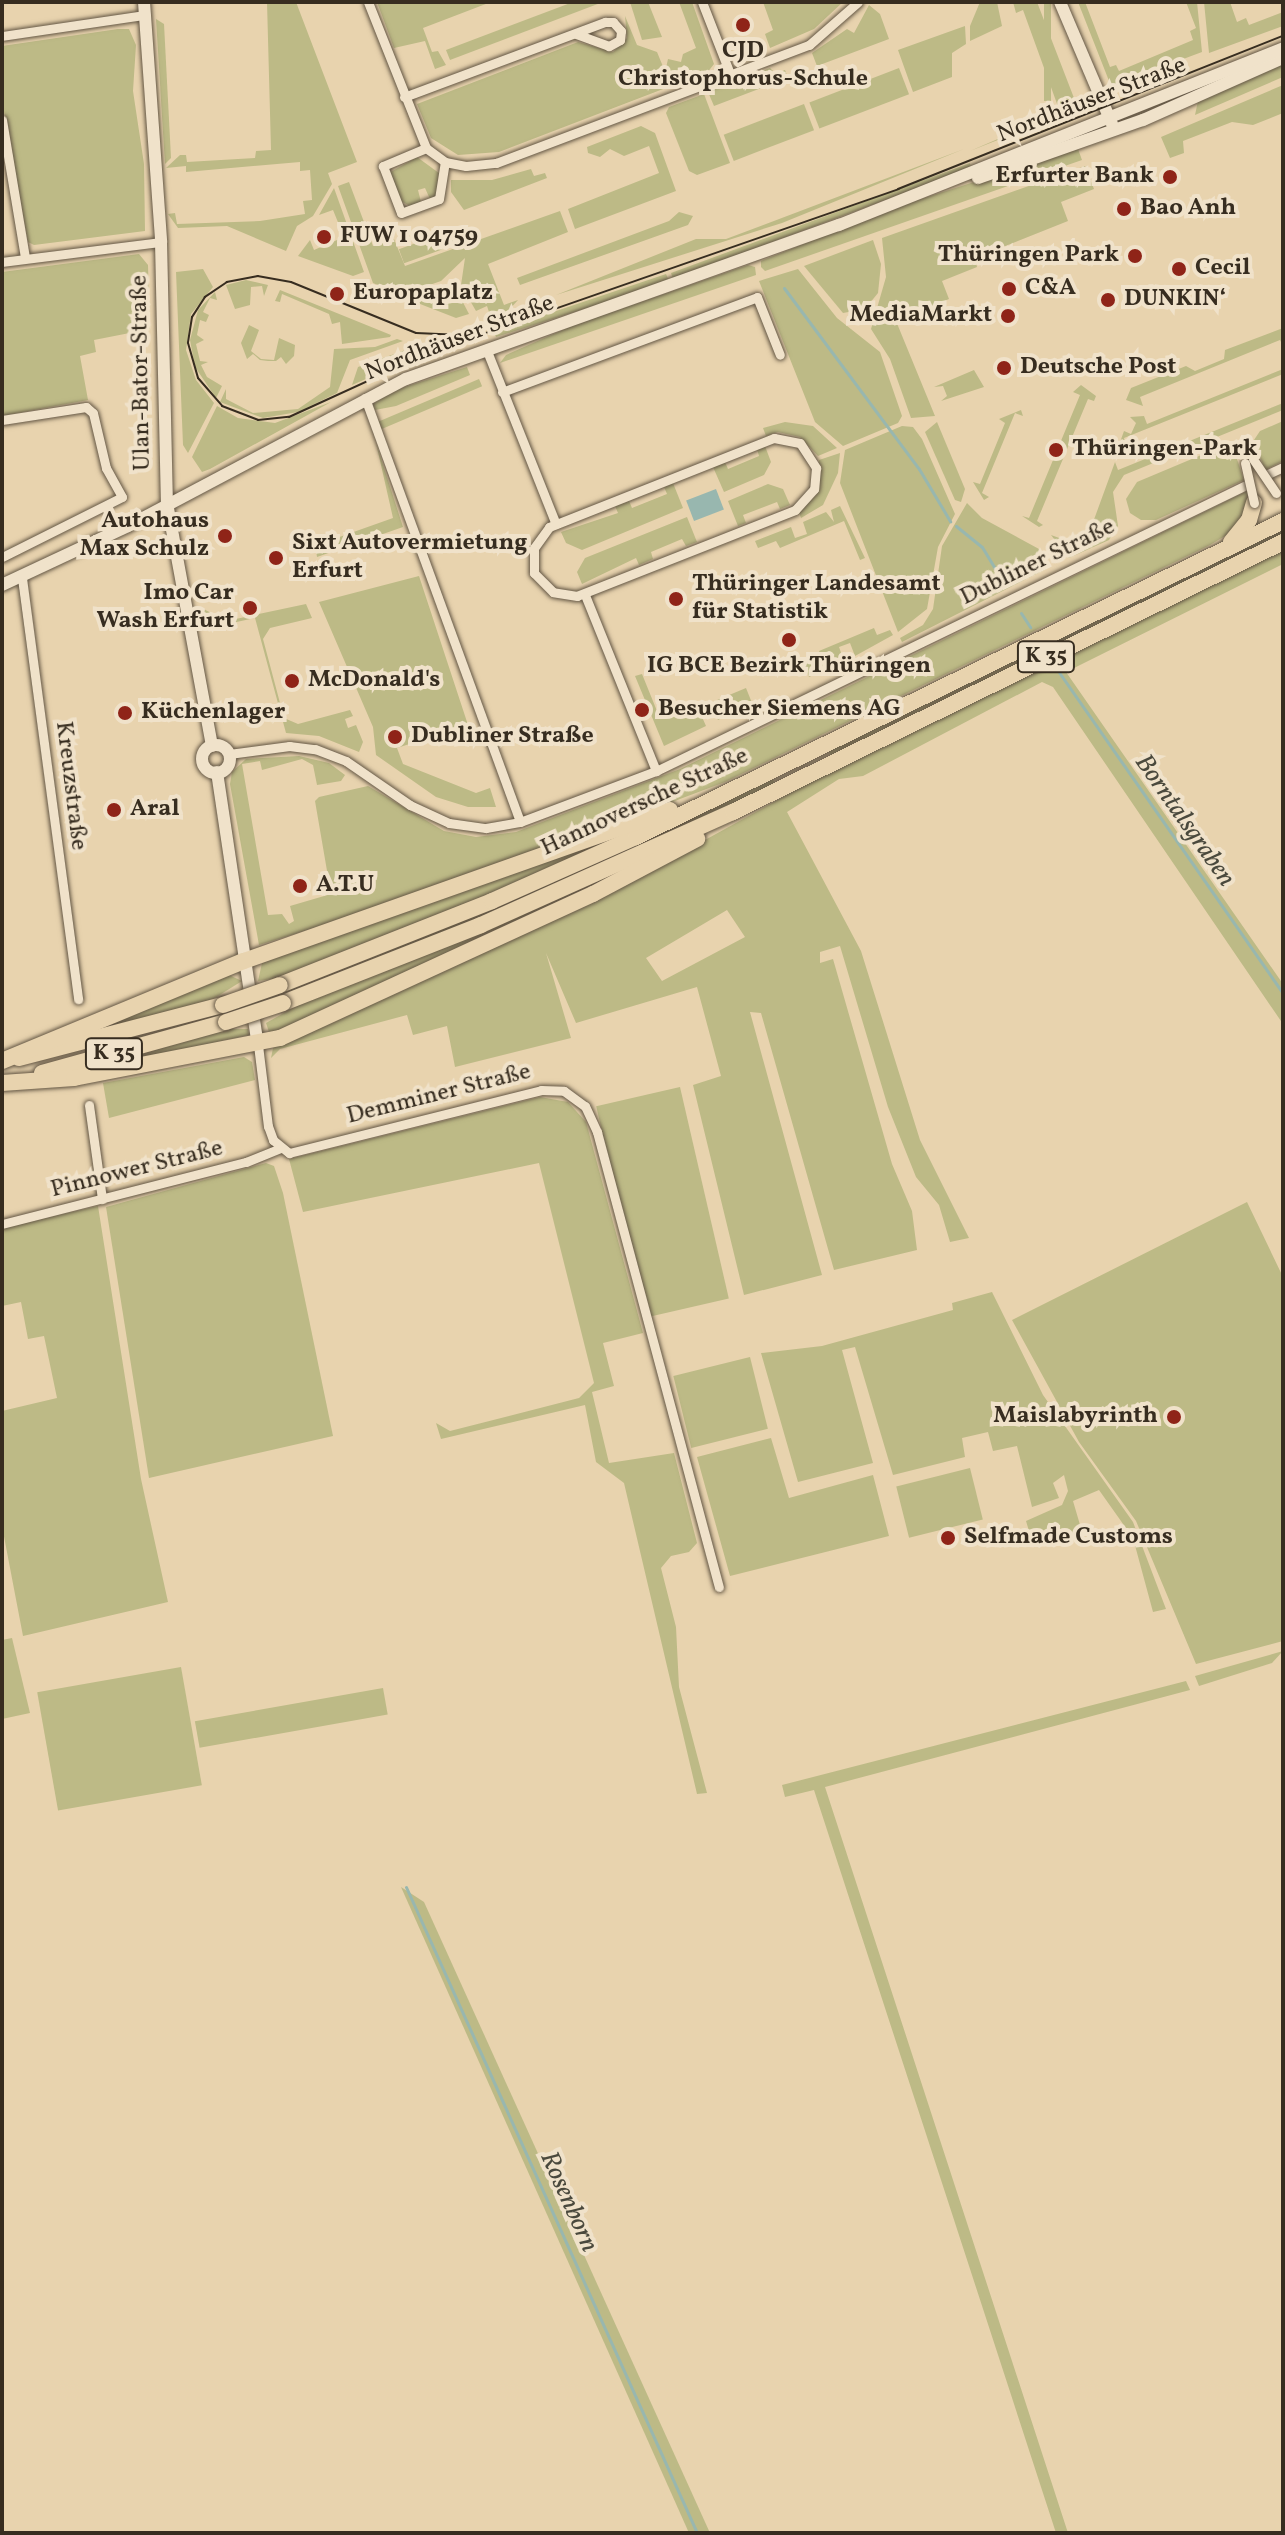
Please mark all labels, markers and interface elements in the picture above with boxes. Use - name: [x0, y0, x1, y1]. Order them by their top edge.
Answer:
- marker: CJD Christophorus-Schule: [734, 16, 752, 34]
- place label: CJD Christophorus-Schule: [618, 38, 868, 94]
- street label: Nordhäuser Straße: [994, 52, 1190, 150]
- place label: Erfurter Bank: [995, 163, 1154, 191]
- marker: Erfurter Bank: [1161, 168, 1179, 186]
- place label: Bao Anh: [1140, 195, 1236, 223]
- marker: Bao Anh: [1115, 200, 1133, 218]
- place label: FUW 1 04759: [340, 223, 478, 251]
- marker: FUW 1 04759: [315, 228, 333, 246]
- place label: Thüringen Park: [938, 242, 1119, 270]
- marker: Thüringen Park: [1126, 247, 1144, 265]
- place label: Cecil: [1195, 255, 1251, 283]
- marker: Cecil: [1170, 260, 1188, 278]
- street label: Ulan-Bator-Straße: [126, 275, 158, 471]
- place label: C&A: [1025, 275, 1076, 303]
- place label: Europaplatz: [353, 280, 493, 308]
- marker: C&A: [1000, 280, 1018, 298]
- marker: Europaplatz: [328, 285, 346, 303]
- place label: DUNKIN‘: [1124, 286, 1226, 314]
- street label: Nordhäuser Straße: [362, 290, 558, 388]
- marker: DUNKIN‘: [1099, 291, 1117, 309]
- place label: MediaMarkt: [850, 302, 992, 330]
- marker: MediaMarkt: [999, 307, 1017, 325]
- place label: Deutsche Post: [1020, 354, 1176, 382]
- marker: Deutsche Post: [995, 359, 1013, 377]
- place label: Thüringen-Park: [1072, 436, 1258, 464]
- marker: Thüringen-Park: [1047, 441, 1065, 459]
- place label: Autohaus Max Schulz: [80, 508, 209, 564]
- street label: Dubliner Straße: [956, 513, 1120, 613]
- marker: Autohaus Max Schulz: [216, 527, 234, 545]
- place label: Sixt Autovermietung Erfurt: [292, 530, 527, 586]
- marker: Sixt Autovermietung Erfurt: [267, 549, 285, 567]
- place label: Thüringer Landesamt für Statistik: [692, 571, 941, 627]
- place label: Imo Car Wash Erfurt: [96, 580, 234, 636]
- marker: Thüringer Landesamt für Statistik: [667, 590, 685, 608]
- marker: Imo Car Wash Erfurt: [241, 599, 259, 617]
- marker: IG BCE Bezirk Thüringen: [780, 631, 798, 649]
- road number: K 35: [1016, 639, 1076, 675]
- place label: IG BCE Bezirk Thüringen: [647, 653, 931, 681]
- place label: McDonald's: [308, 667, 440, 695]
- marker: McDonald's: [283, 672, 301, 690]
- place label: Besucher Siemens AG: [658, 696, 901, 724]
- place label: Küchenlager: [141, 699, 285, 727]
- marker: Besucher Siemens AG: [633, 701, 651, 719]
- marker: Küchenlager: [116, 704, 134, 722]
- street label: Kreuzstraße: [48, 720, 92, 852]
- place label: Dubliner Straße: [411, 723, 594, 751]
- marker: Dubliner Straße: [386, 728, 404, 746]
- street label: Hannoversche Straße: [537, 742, 753, 864]
- water label: Borntalsgraben: [1127, 749, 1241, 893]
- place label: Aral: [130, 796, 180, 824]
- marker: Aral: [105, 801, 123, 819]
- place label: A.T.U: [316, 872, 374, 900]
- marker: A.T.U: [291, 877, 309, 895]
- road number: K 35: [84, 1036, 144, 1072]
- street label: Demminer Straße: [344, 1058, 534, 1132]
- street label: Pinnower Straße: [48, 1135, 226, 1205]
- place label: Maislabyrinth: [993, 1403, 1158, 1431]
- marker: Maislabyrinth: [1165, 1408, 1183, 1426]
- place label: Selfmade Customs: [964, 1524, 1173, 1552]
- marker: Selfmade Customs: [939, 1529, 957, 1547]
- water label: Rosenborn: [532, 2147, 604, 2257]

